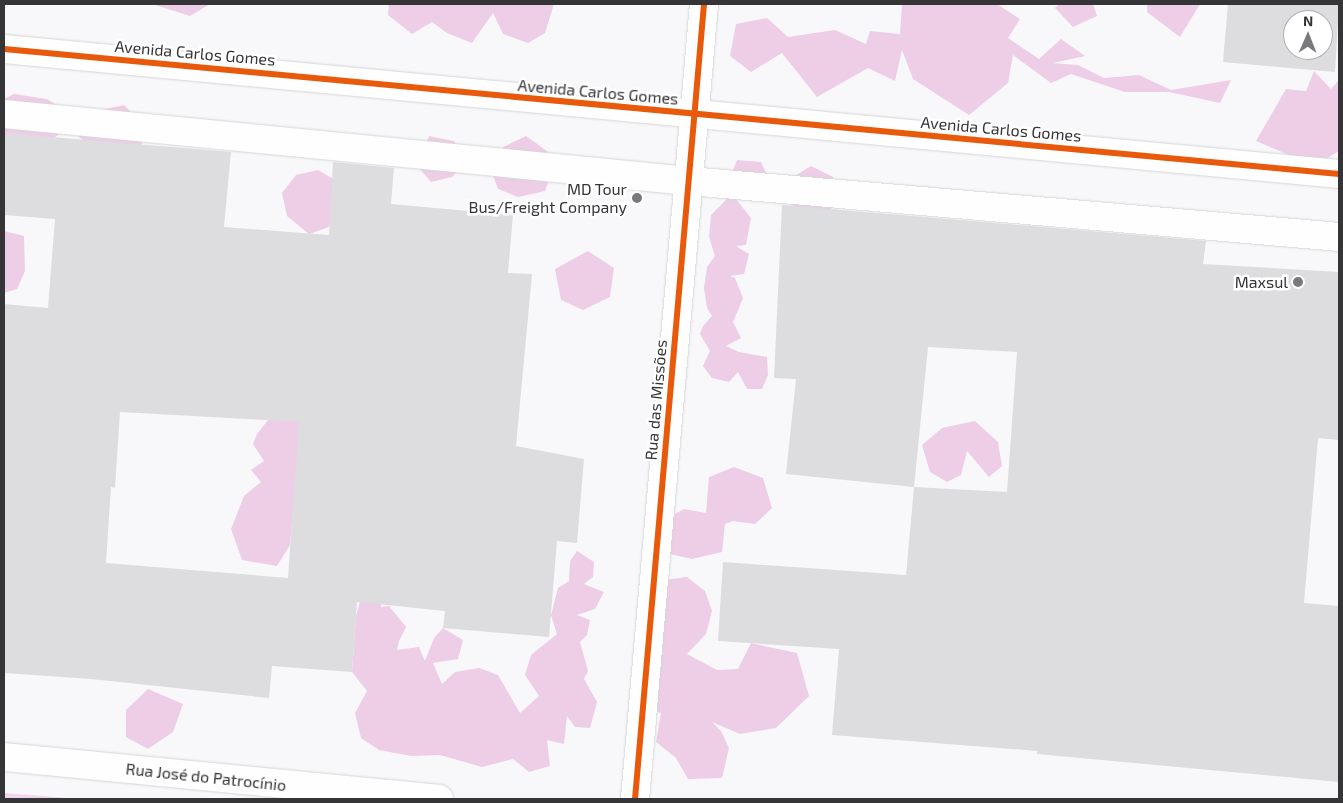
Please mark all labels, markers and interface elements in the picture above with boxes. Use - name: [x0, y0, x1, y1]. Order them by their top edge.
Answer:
- north arrow: [1283, 10, 1333, 60]
- text: N: [1303, 12, 1313, 29]
- street label: Avenida Carlos Gomes: [114, 36, 276, 70]
- street label: Avenida Carlos Gomes: [517, 75, 679, 109]
- street label: Avenida Carlos Gomes: [920, 112, 1082, 146]
- place label: MD Tour Bus/Freight Company: [469, 179, 627, 217]
- marker: MD Tour Bus/Freight Company: [631, 192, 643, 204]
- place label: Maxsul: [1235, 272, 1288, 292]
- marker: Maxsul: [1292, 276, 1304, 288]
- street label: Rua das Missões: [641, 339, 671, 461]
- street label: Rua José do Patrocínio: [125, 759, 287, 795]

